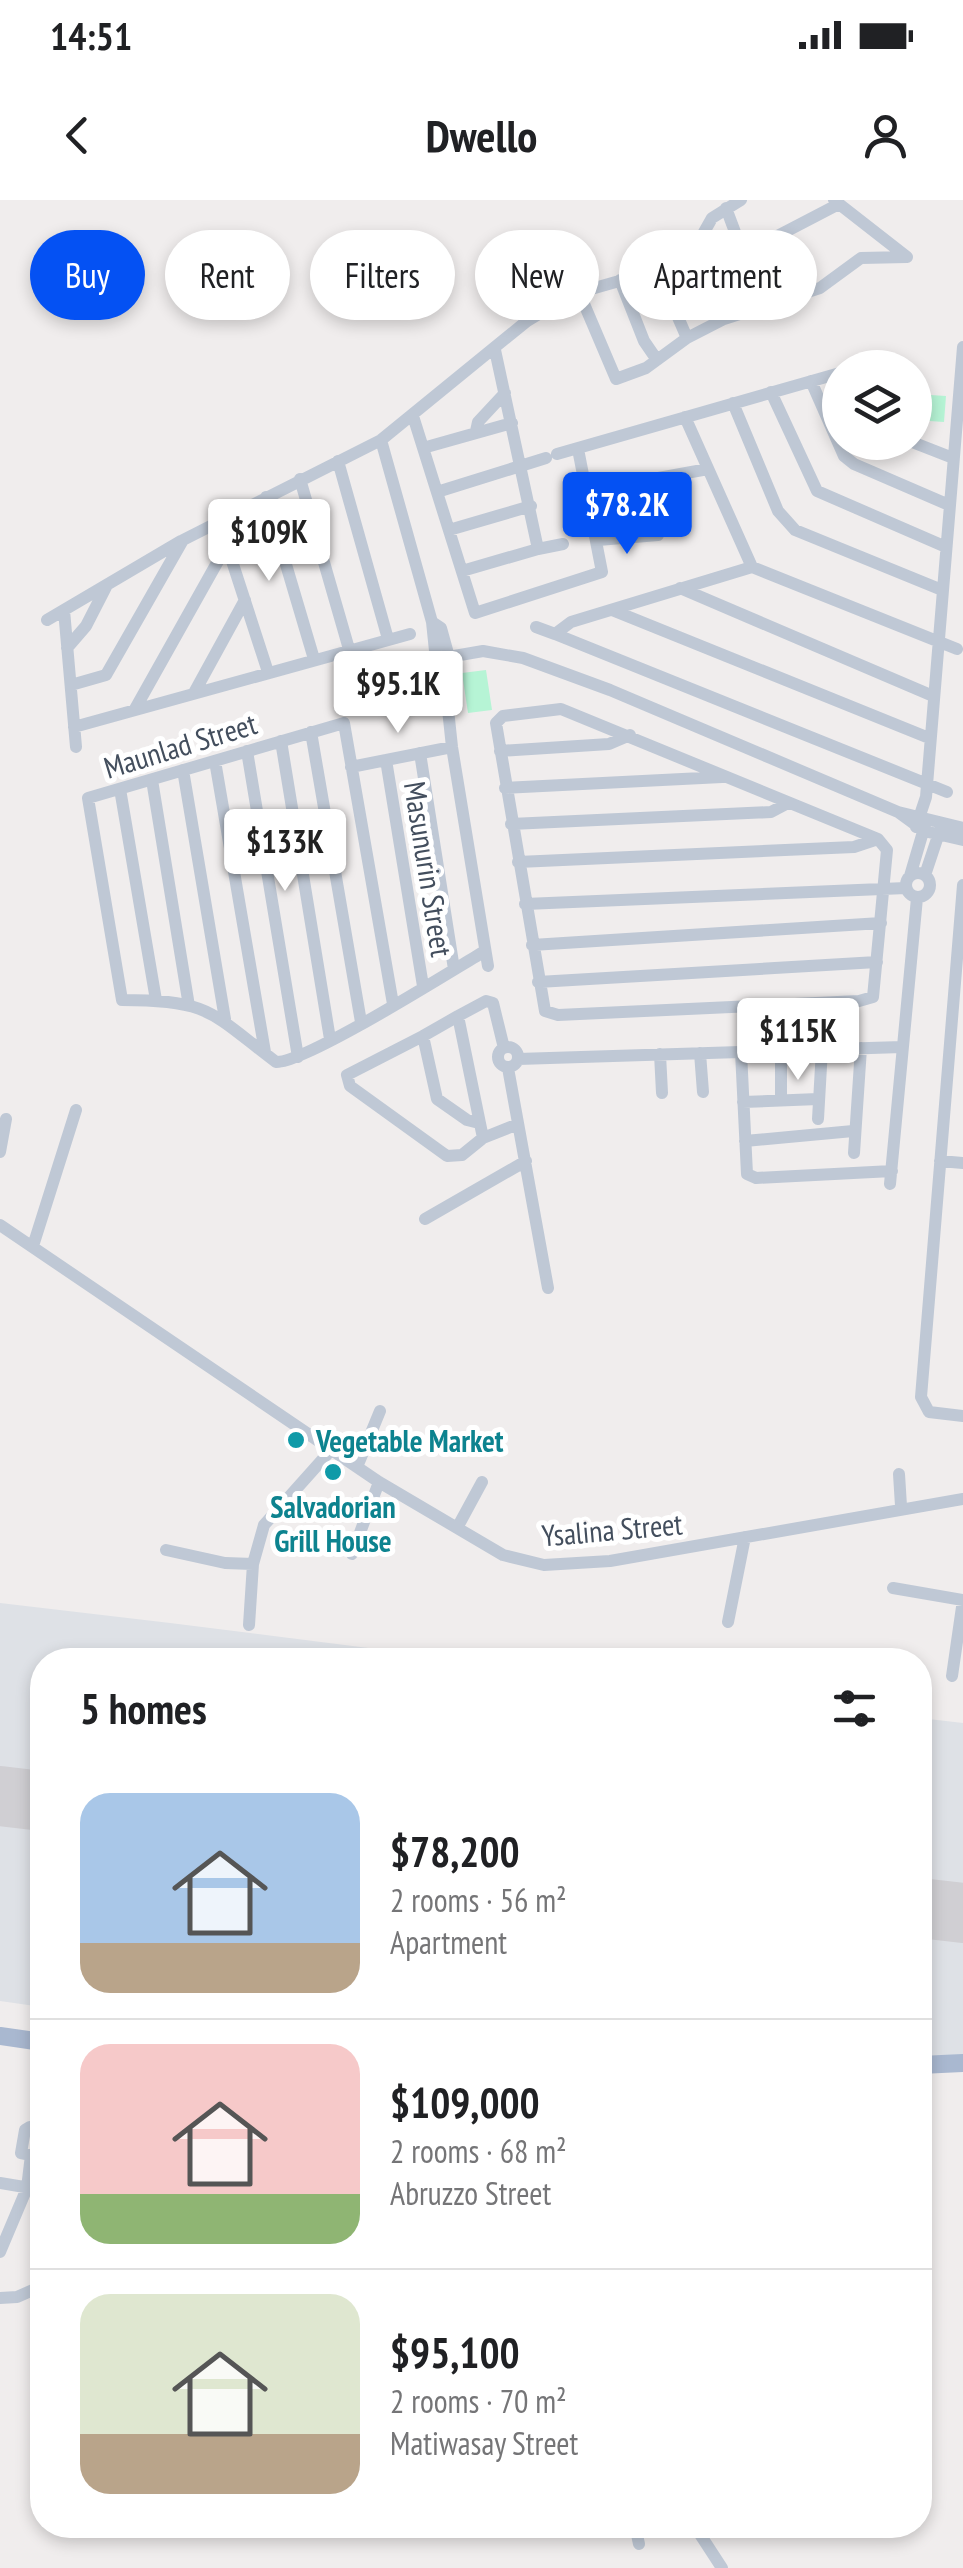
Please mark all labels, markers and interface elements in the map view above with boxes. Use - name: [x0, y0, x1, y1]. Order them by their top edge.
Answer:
- text: 14:51: [50, 11, 132, 60]
- text: Dwello: [426, 106, 537, 164]
- icon: back: [50, 108, 105, 163]
- icon: person: [858, 108, 913, 163]
- chip: Buy: [30, 230, 145, 320]
- chip: Rent: [165, 230, 290, 320]
- chip: Filters: [310, 230, 455, 320]
- chip: New: [475, 230, 599, 320]
- chip: Apartment: [619, 230, 817, 320]
- map controls: [822, 350, 932, 460]
- button: layers: [822, 350, 932, 460]
- pin: $78.2K: [546, 472, 708, 557]
- text: $78.2K: [585, 483, 669, 525]
- pin: $109K: [199, 499, 339, 584]
- text: $109K: [230, 510, 308, 552]
- pin: $95.1K: [317, 651, 479, 736]
- text: $95.1K: [356, 662, 440, 704]
- street label: Maunlad Street: [99, 703, 262, 787]
- street label: Masunurin Street: [396, 779, 462, 960]
- pin: $133K: [215, 809, 355, 894]
- text: $133K: [246, 820, 324, 862]
- pin: $115K: [728, 998, 868, 1083]
- text: $115K: [759, 1009, 837, 1051]
- place label: Vegetable Market: [315, 1421, 504, 1460]
- marker: Vegetable Market: [285, 1429, 307, 1451]
- marker: Salvadorian Grill House: [322, 1461, 344, 1483]
- place label: Salvadorian Grill House: [270, 1487, 396, 1560]
- street label: Ysalina Street: [540, 1503, 685, 1555]
- text: 5 homes: [80, 1681, 207, 1736]
- icon: filters: [827, 1681, 882, 1736]
- text: $78,200: [390, 1824, 520, 1879]
- icon: home: [160, 1833, 280, 1953]
- text: 2 rooms · 56 m²: [390, 1879, 567, 1921]
- text: Apartment: [390, 1921, 507, 1963]
- text: $109,000: [390, 2075, 540, 2130]
- icon: home: [160, 2084, 280, 2204]
- text: 2 rooms · 68 m²: [390, 2130, 567, 2172]
- text: Abruzzo Street: [390, 2172, 551, 2214]
- text: $95,100: [390, 2325, 520, 2380]
- icon: home: [160, 2334, 280, 2454]
- text: 2 rooms · 70 m²: [390, 2380, 567, 2422]
- text: Matiwasay Street: [390, 2422, 578, 2464]

